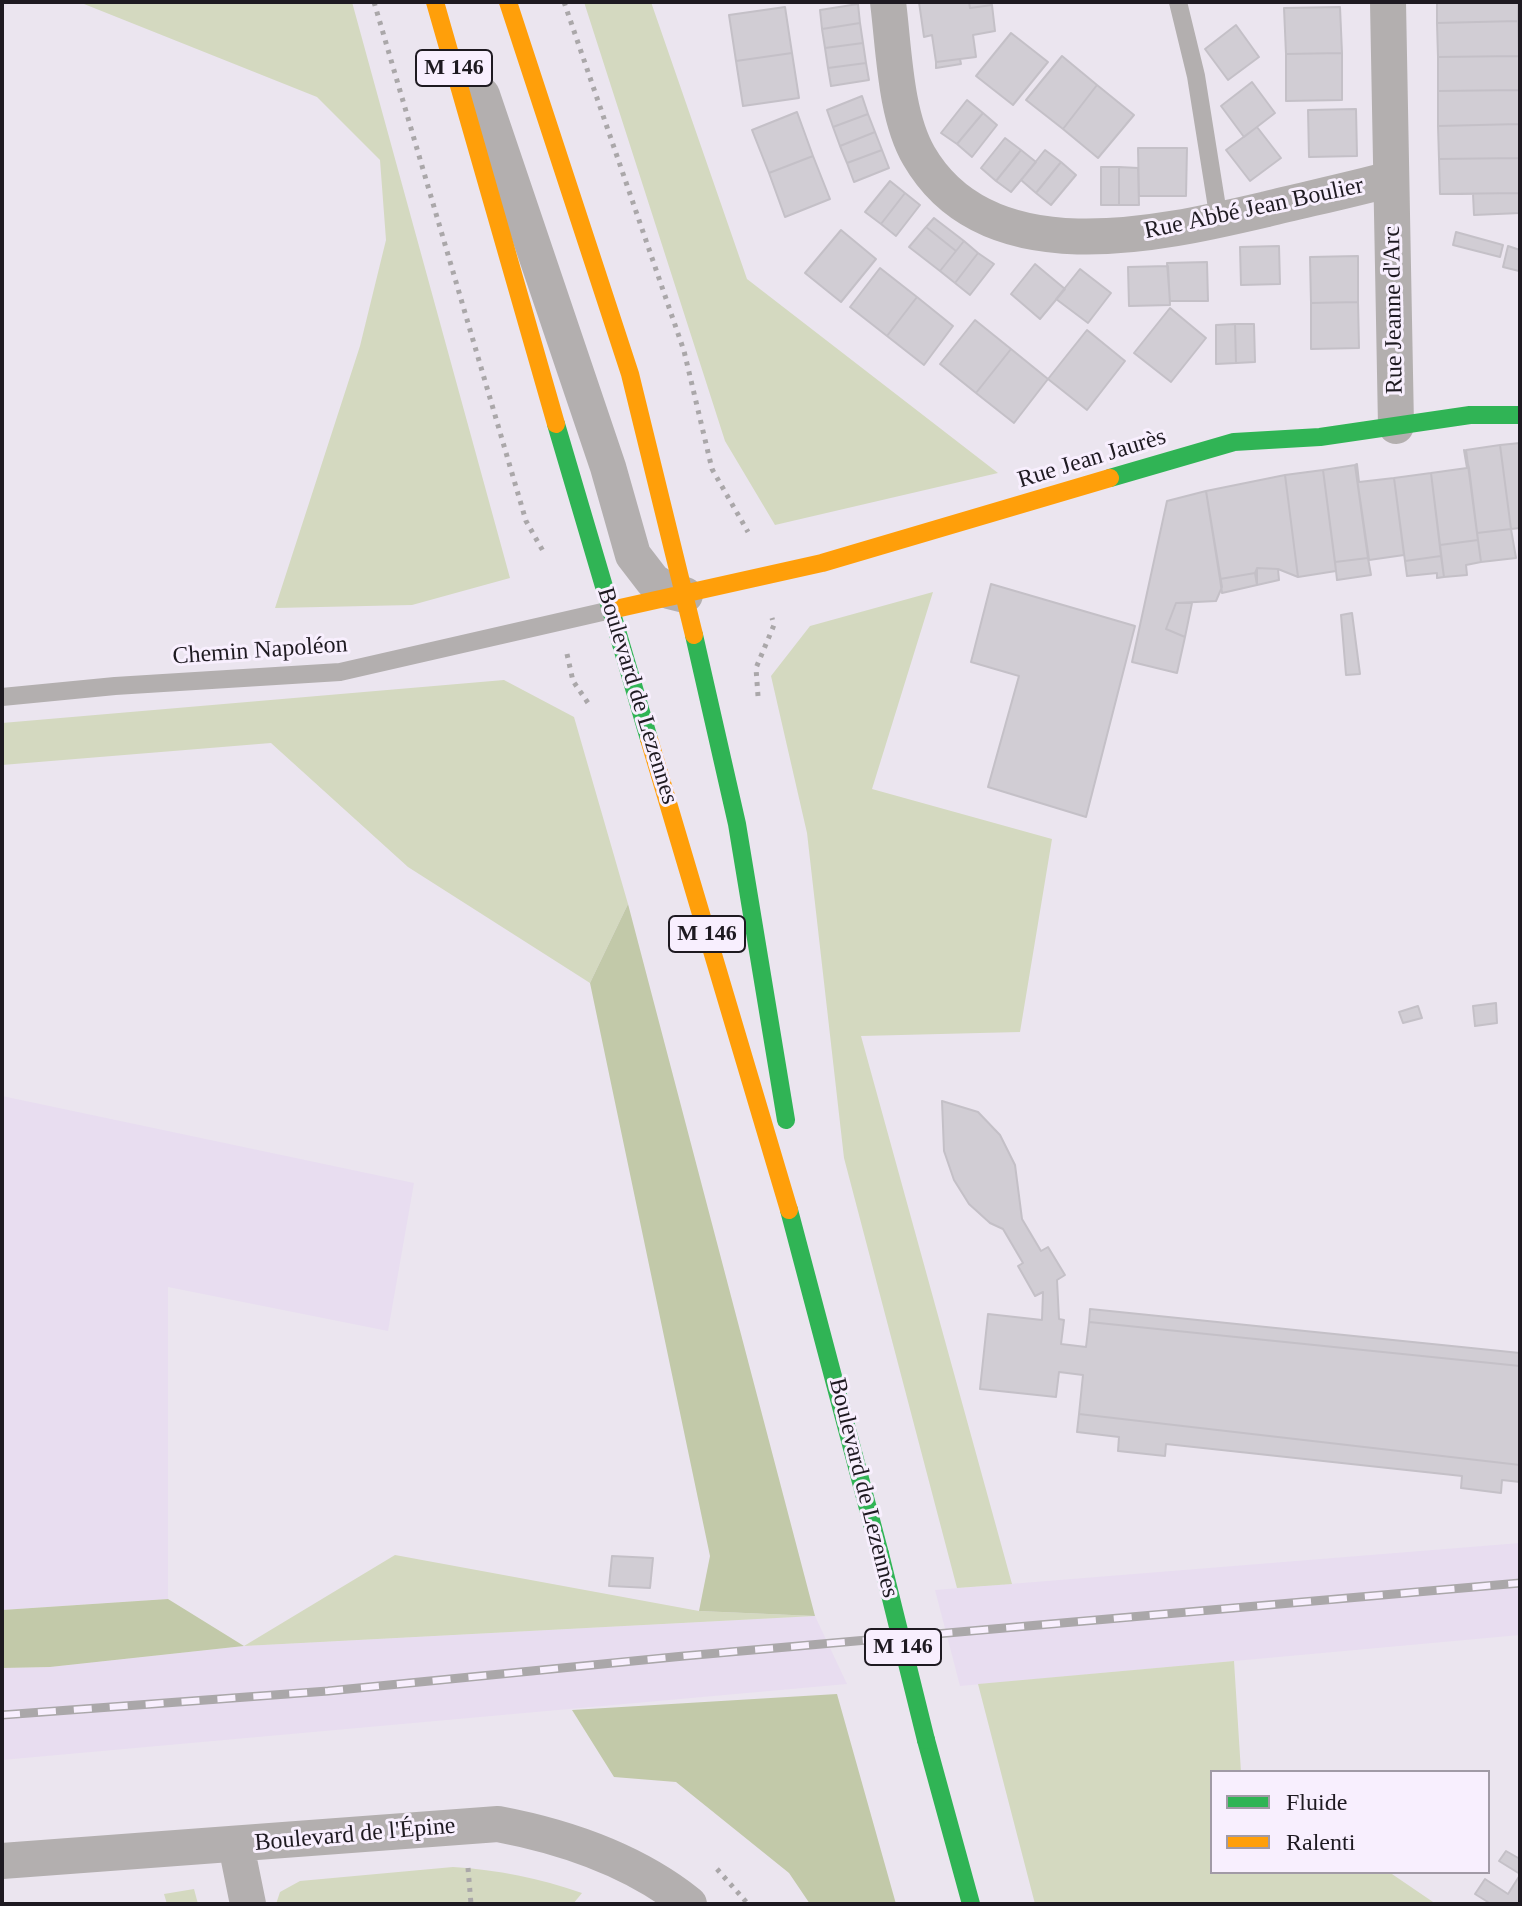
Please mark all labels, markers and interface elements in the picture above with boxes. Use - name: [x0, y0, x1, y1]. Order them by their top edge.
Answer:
- road number: M 146: [416, 50, 492, 86]
- street label: Rue Abbé Jean Boulier: [1142, 172, 1366, 246]
- street label: Rue Jeanne d'Arc: [1378, 226, 1410, 394]
- street label: Rue Jean Jaurès: [1014, 423, 1170, 495]
- street label: Boulevard de Lezennes: [590, 584, 684, 808]
- street label: Chemin Napoléon: [172, 631, 348, 671]
- road number: M 146: [669, 916, 745, 952]
- street label: Boulevard de Lezennes: [822, 1375, 904, 1601]
- road number: M 146: [865, 1629, 941, 1665]
- legend: [1210, 1770, 1490, 1874]
- text: Fluide: [1286, 1789, 1347, 1815]
- street label: Boulevard de l'Épine: [253, 1812, 457, 1858]
- text: Ralenti: [1286, 1829, 1355, 1855]

